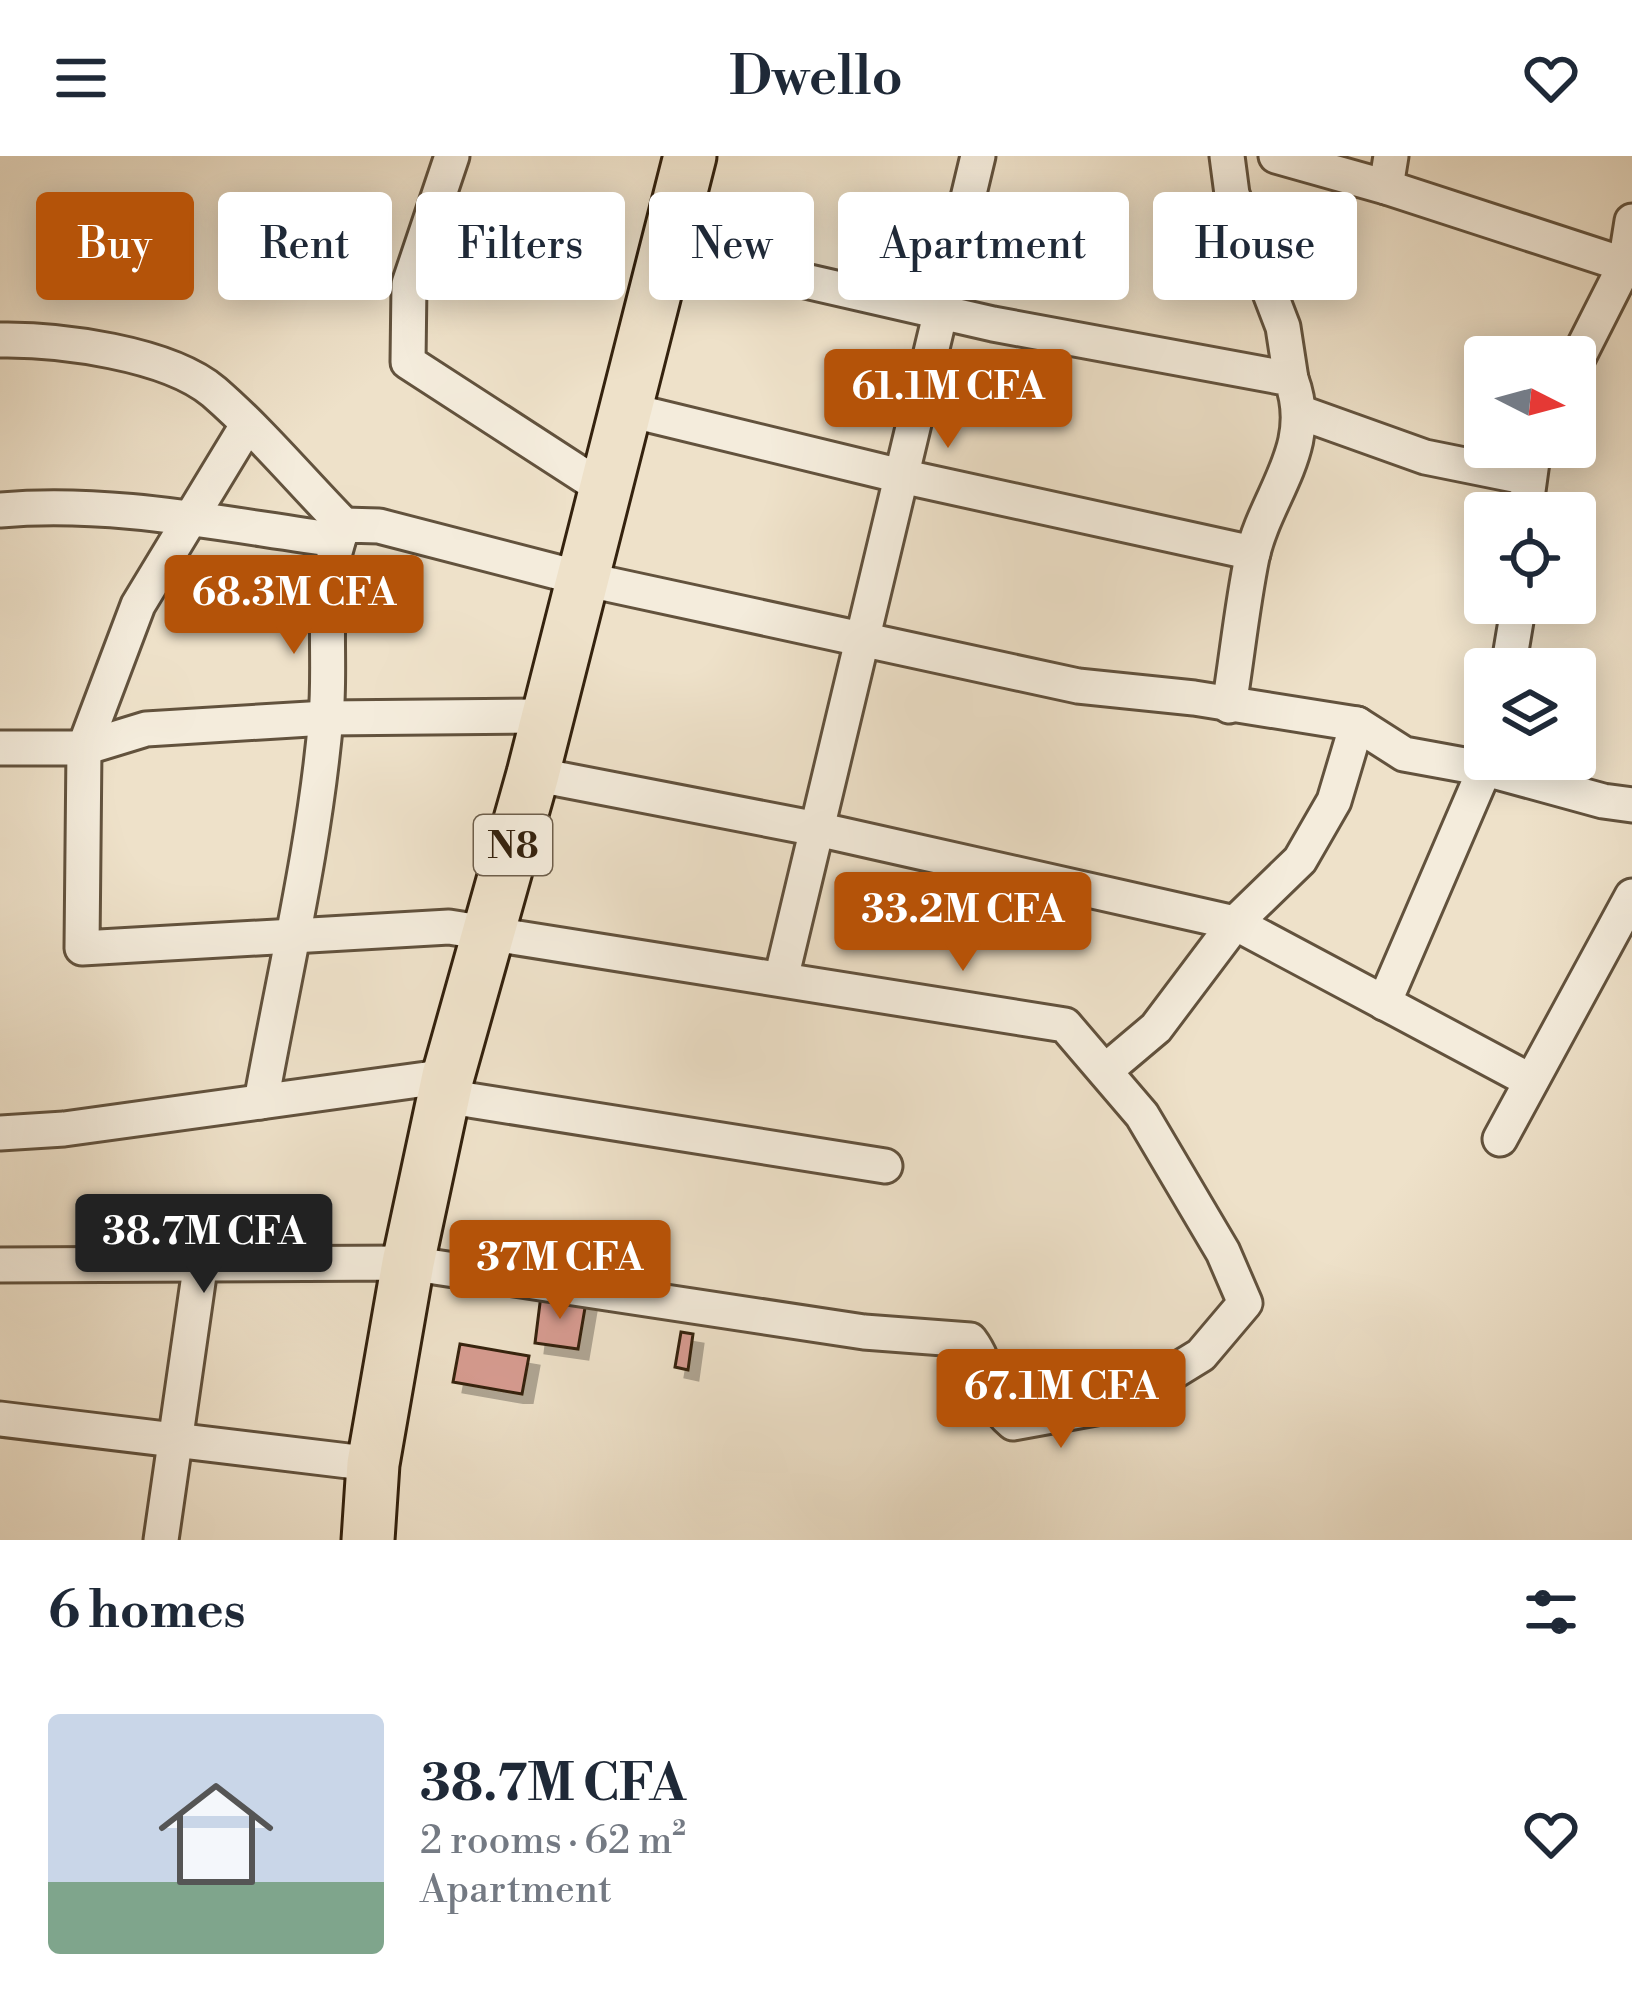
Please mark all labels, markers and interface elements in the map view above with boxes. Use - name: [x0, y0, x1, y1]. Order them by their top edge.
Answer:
- text: Dwello: [729, 44, 903, 112]
- icon: menu: [48, 45, 114, 111]
- icon: heart: [1518, 45, 1584, 111]
- chip: Buy: [36, 192, 194, 300]
- chip: Rent: [218, 192, 392, 300]
- chip: Filters: [416, 192, 625, 300]
- chip: New: [649, 192, 814, 300]
- chip: Apartment: [838, 192, 1129, 300]
- chip: House: [1153, 192, 1357, 300]
- north arrow: [1464, 336, 1596, 468]
- map controls: [1464, 336, 1596, 780]
- pin: 61.1M CFA: [811, 349, 1085, 451]
- text: 61.1M CFA: [851, 363, 1045, 412]
- button: locate: [1464, 492, 1596, 624]
- pin: 68.3M CFA: [157, 555, 431, 657]
- text: 68.3M CFA: [192, 569, 396, 618]
- button: layers: [1464, 648, 1596, 780]
- road number: N8: [474, 815, 552, 875]
- pin: 33.2M CFA: [826, 872, 1100, 974]
- text: 33.2M CFA: [861, 886, 1065, 935]
- pin: 38.7M CFA: [67, 1194, 341, 1296]
- text: 38.7M CFA: [102, 1208, 306, 1257]
- pin: 37M CFA: [449, 1220, 671, 1322]
- text: 37M CFA: [477, 1234, 643, 1283]
- pin: 67.1M CFA: [924, 1349, 1198, 1451]
- text: 67.1M CFA: [964, 1363, 1158, 1412]
- icon: filters: [1518, 1579, 1584, 1645]
- text: 6 homes: [48, 1580, 246, 1644]
- text: 38.7M CFA: [420, 1753, 686, 1817]
- icon: home: [144, 1762, 288, 1906]
- icon: heart: [1518, 1801, 1584, 1867]
- text: 2 rooms · 62 m²: [420, 1817, 686, 1866]
- text: Apartment: [420, 1866, 612, 1915]

